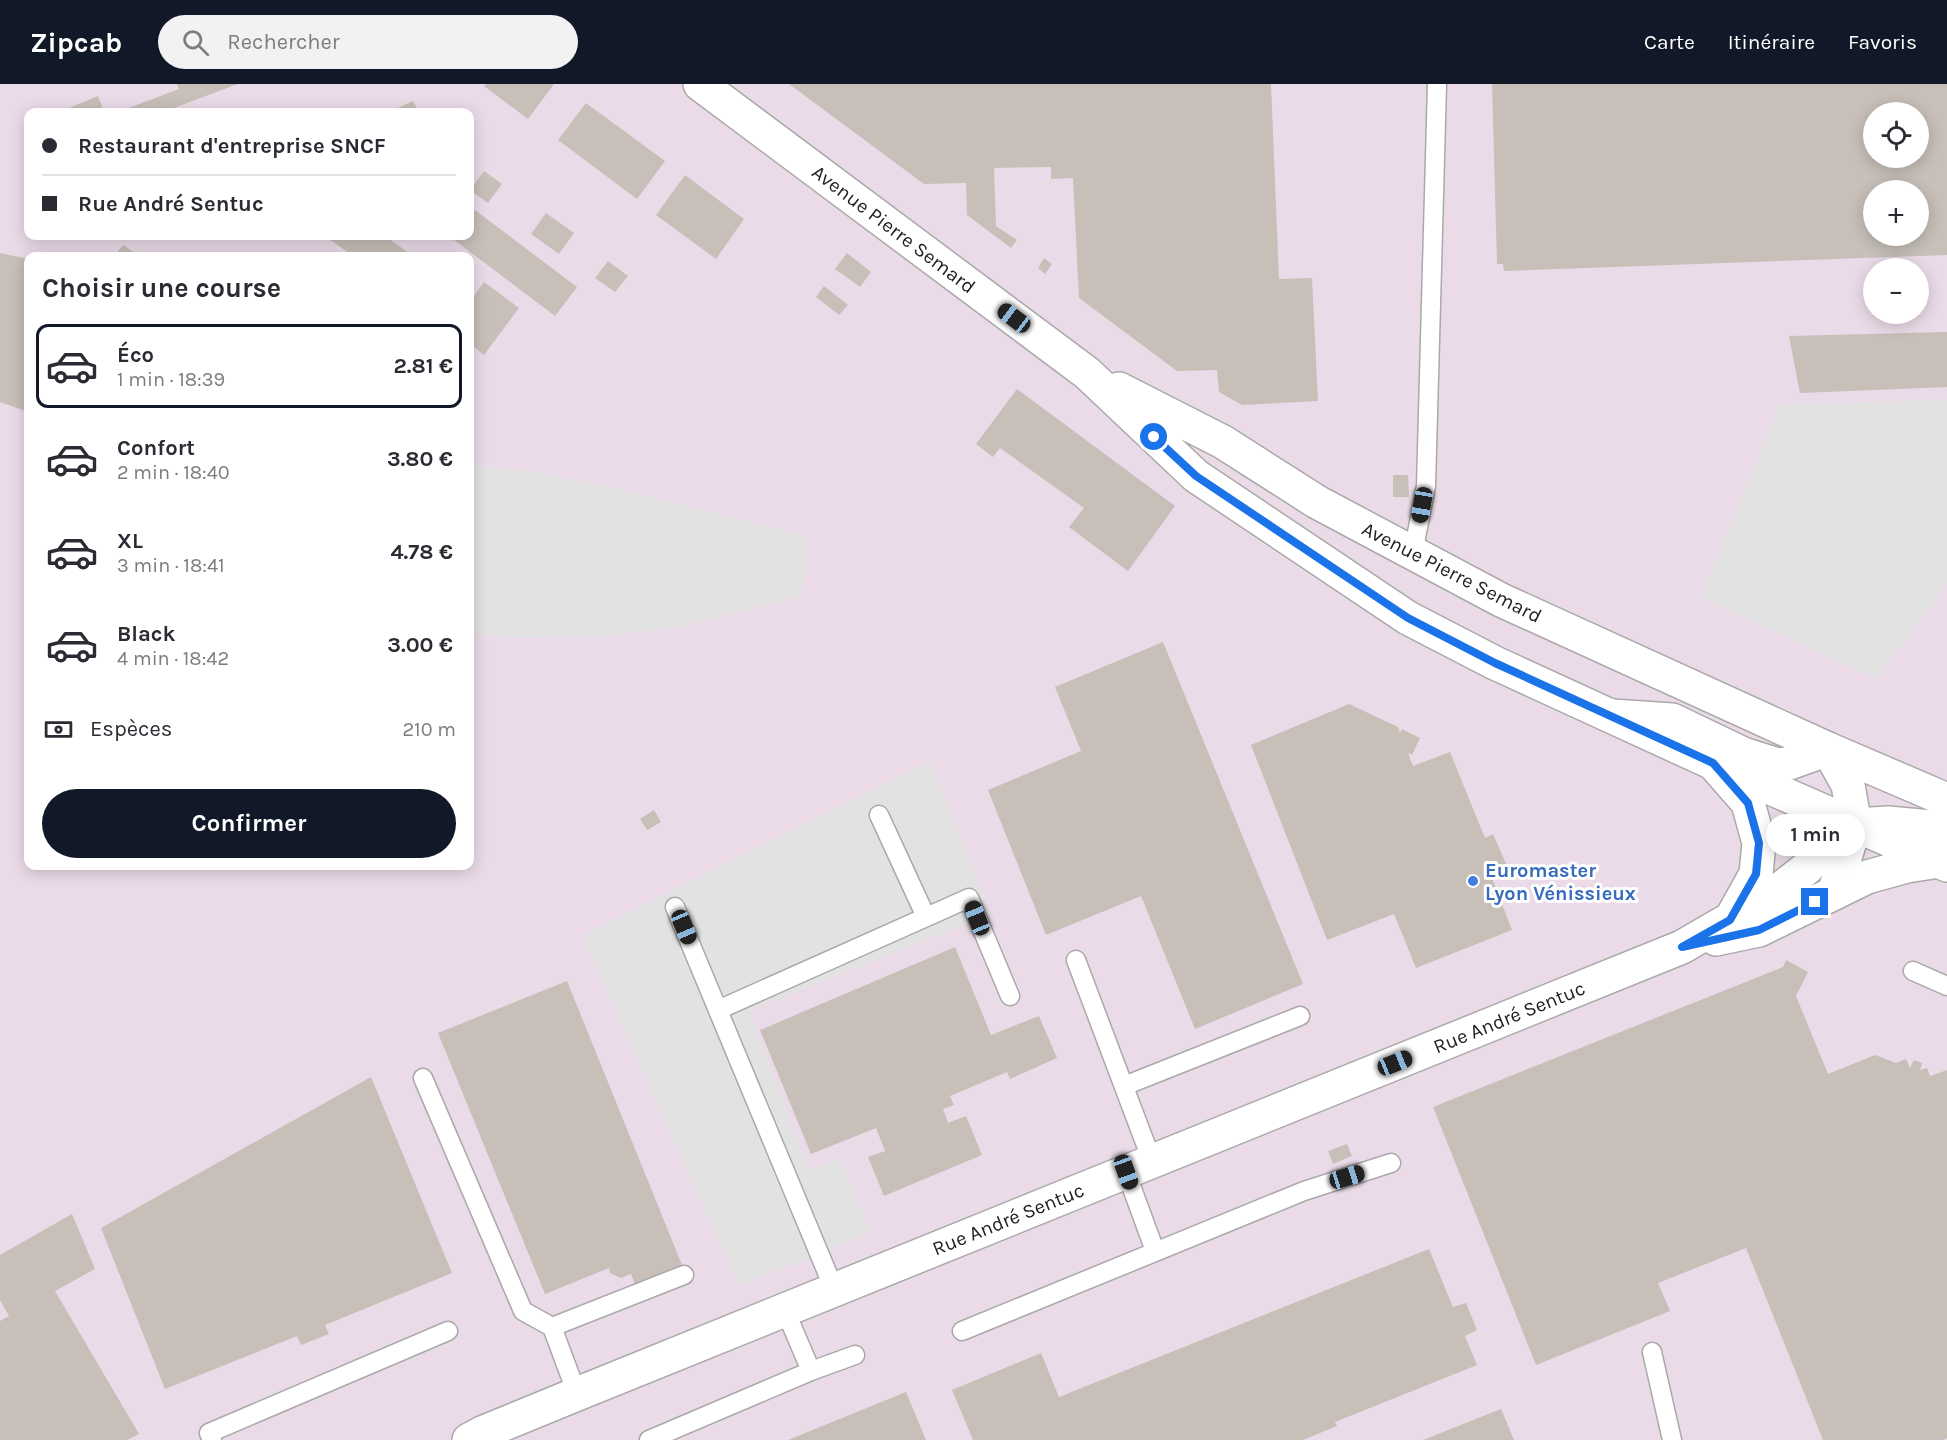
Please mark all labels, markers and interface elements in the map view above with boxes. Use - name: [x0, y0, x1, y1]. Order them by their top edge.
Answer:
- search box: [158, 15, 578, 69]
- text: Zipcab: [30, 26, 122, 59]
- icon: search: [179, 26, 212, 59]
- text: Rechercher: [227, 29, 340, 55]
- text: Carte: [1644, 30, 1695, 54]
- text: Itinéraire: [1728, 30, 1815, 54]
- text: Favoris: [1848, 30, 1917, 54]
- map controls: [1863, 102, 1929, 324]
- button: locate: [1863, 102, 1929, 168]
- text: Restaurant d'entreprise SNCF: [78, 133, 386, 159]
- street label: Avenue Pierre Semard: [808, 160, 980, 298]
- button: +: [1863, 180, 1929, 246]
- text: Rue André Sentuc: [78, 191, 264, 217]
- button: −: [1863, 258, 1929, 324]
- text: Choisir une course: [42, 272, 281, 304]
- car: [994, 300, 1034, 336]
- icon: car: [45, 339, 99, 393]
- text: Éco: [117, 342, 154, 368]
- text: 2.81 €: [393, 353, 453, 379]
- text: 1 min · 18:39: [117, 368, 225, 391]
- route start: [1140, 423, 1167, 450]
- icon: car: [45, 432, 99, 486]
- text: Confort: [117, 435, 195, 461]
- text: 3.80 €: [387, 446, 453, 472]
- text: 2 min · 18:40: [117, 461, 230, 484]
- car: [1410, 486, 1434, 524]
- street label: Avenue Pierre Semard: [1358, 517, 1545, 628]
- icon: car: [45, 525, 99, 579]
- text: XL: [117, 528, 143, 554]
- text: 4.78 €: [391, 539, 453, 565]
- text: 3 min · 18:41: [117, 554, 225, 577]
- icon: car: [45, 618, 99, 672]
- text: Black: [117, 621, 176, 647]
- text: 3.00 €: [387, 632, 453, 658]
- text: 4 min · 18:42: [117, 647, 229, 670]
- icon: cash: [42, 713, 75, 746]
- text: Espèces: [90, 716, 172, 742]
- text: 210 m: [402, 718, 456, 741]
- button: Confirmer: [42, 789, 456, 858]
- callout: 1 min: [1766, 815, 1864, 857]
- text: 1 min: [1790, 823, 1841, 846]
- place label: Euromaster Lyon Vénissieux: [1485, 859, 1636, 905]
- marker: Euromaster Lyon Vénissieux: [1466, 874, 1480, 888]
- route end: [1801, 888, 1828, 915]
- car: [962, 898, 992, 938]
- car: [669, 907, 699, 947]
- street label: Rue André Sentuc: [1430, 977, 1588, 1058]
- car: [1375, 1048, 1415, 1078]
- car: [1111, 1152, 1141, 1192]
- car: [1327, 1163, 1367, 1191]
- street label: Rue André Sentuc: [929, 1179, 1087, 1260]

